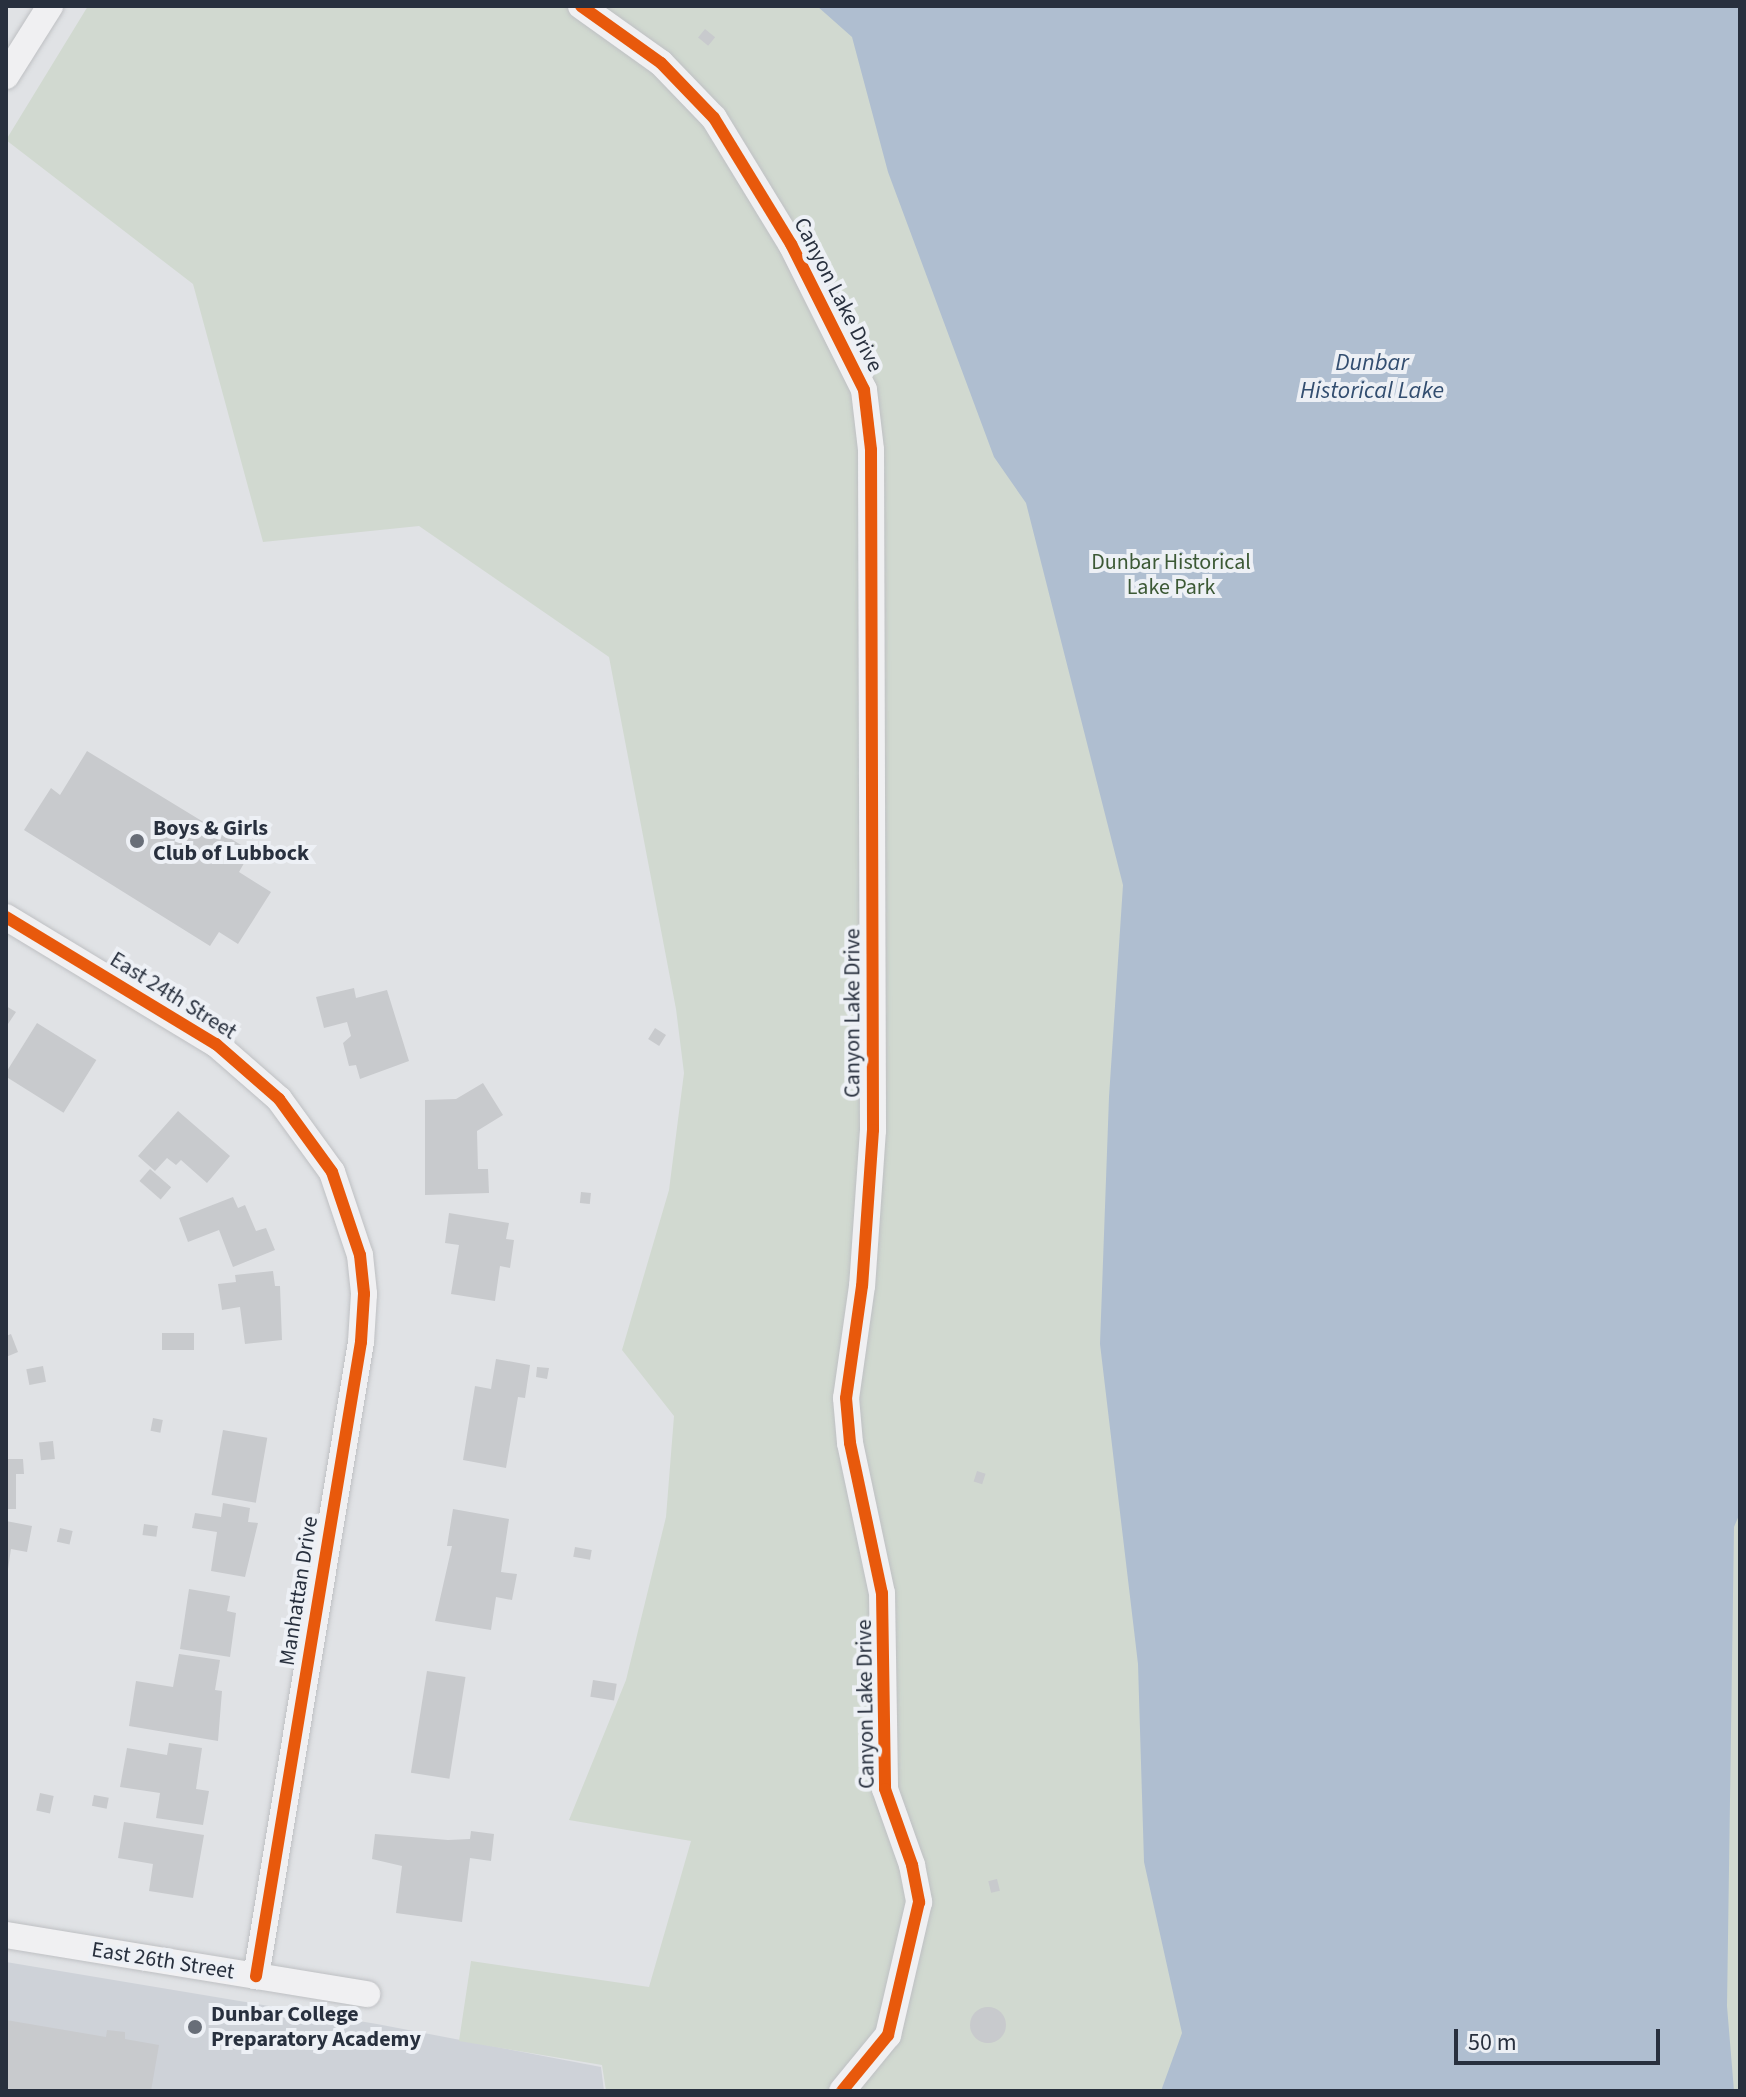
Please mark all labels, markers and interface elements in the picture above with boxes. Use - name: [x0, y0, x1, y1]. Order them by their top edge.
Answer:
- street label: Canyon Lake Drive: [788, 213, 888, 377]
- water label: Dunbar Historical Lake: [1300, 349, 1444, 405]
- park label: Dunbar Historical Lake Park: [1091, 549, 1251, 600]
- place label: Boys & Girls Club of Lubbock: [153, 815, 309, 866]
- marker: Boys & Girls Club of Lubbock: [128, 832, 146, 850]
- street label: Canyon Lake Drive: [840, 928, 866, 1098]
- street label: East 24th Street: [105, 947, 241, 1045]
- street label: Manhattan Drive: [274, 1514, 324, 1668]
- street label: Canyon Lake Drive: [851, 1619, 881, 1789]
- street label: East 26th Street: [90, 1937, 236, 1985]
- place label: Dunbar College Preparatory Academy: [211, 2001, 421, 2052]
- scale bar: [1458, 2013, 1664, 2063]
- marker: Dunbar College Preparatory Academy: [186, 2018, 204, 2036]
- text: 50 m: [1468, 2025, 1517, 2060]

